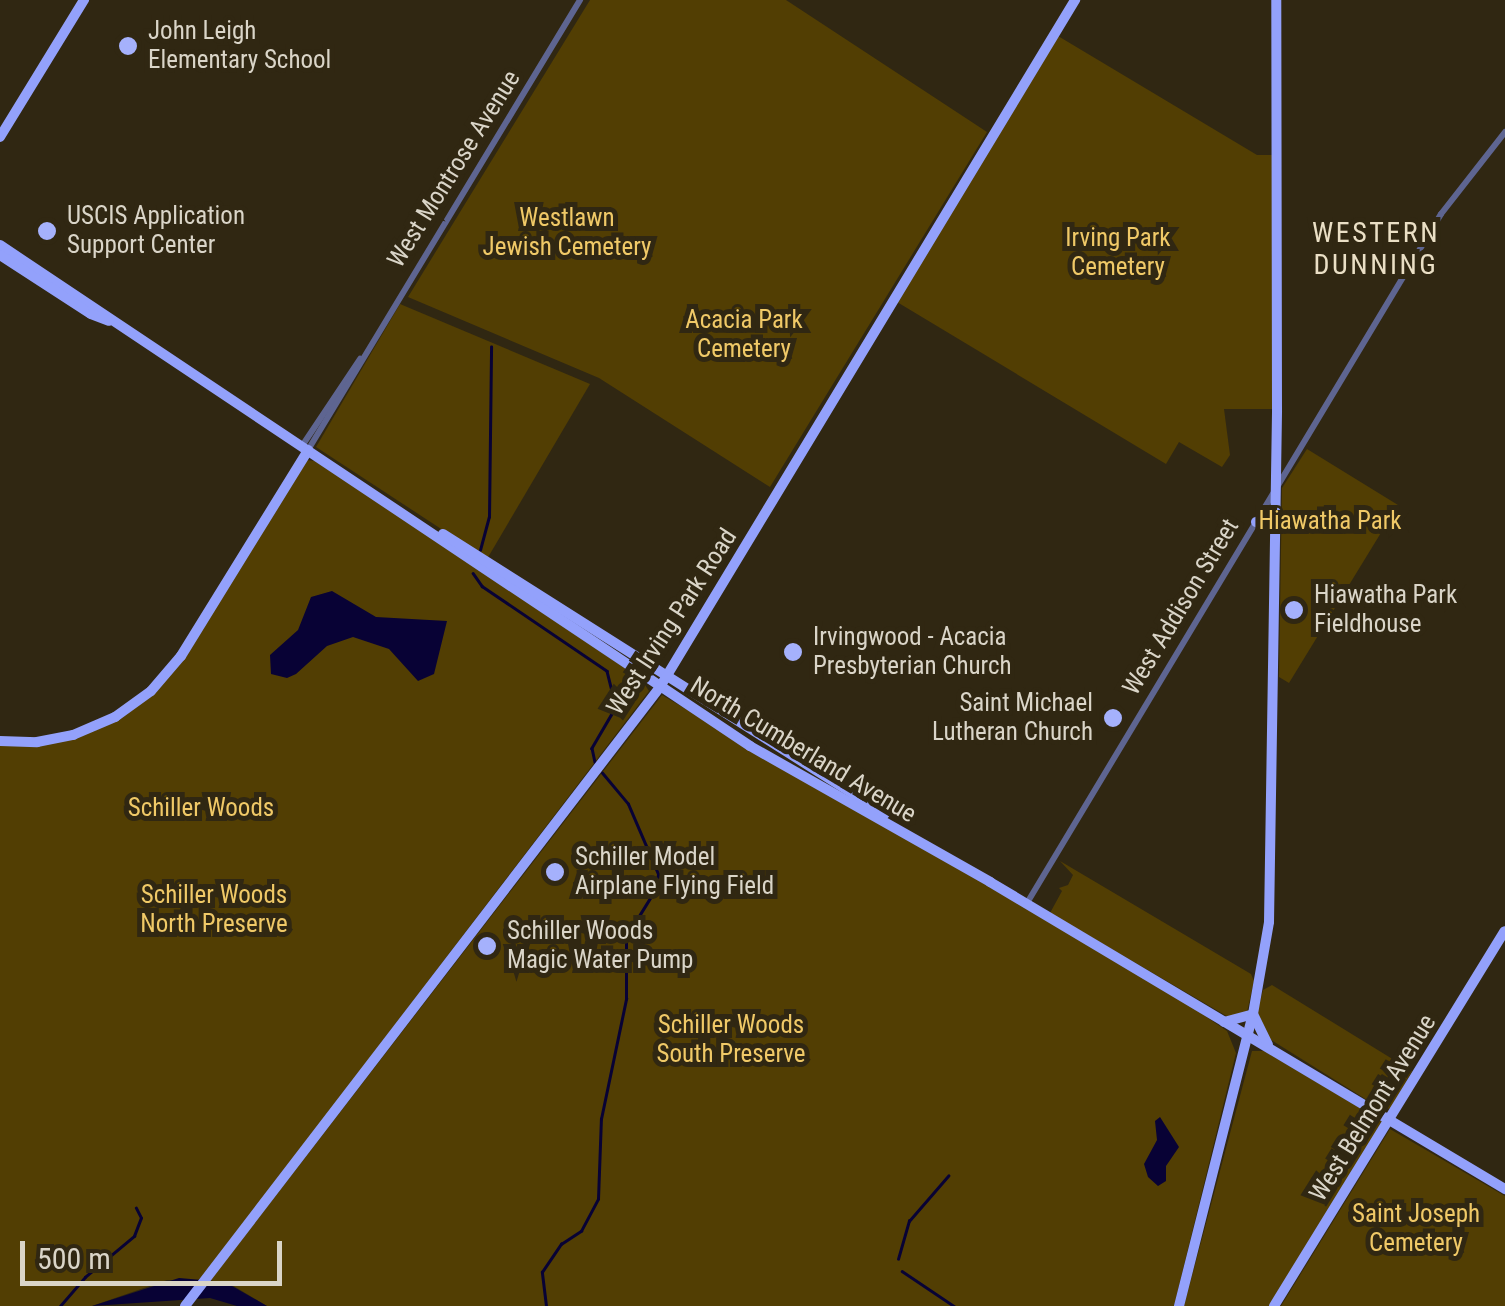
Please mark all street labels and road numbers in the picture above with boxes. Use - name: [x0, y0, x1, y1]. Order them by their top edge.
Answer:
- street label: West Montrose Avenue: [381, 65, 527, 273]
- street label: West Addison Street: [1117, 513, 1245, 701]
- street label: West Irving Park Road: [601, 523, 743, 721]
- street label: North Cumberland Avenue: [685, 671, 921, 829]
- street label: West Belmont Avenue: [1303, 1009, 1443, 1207]

